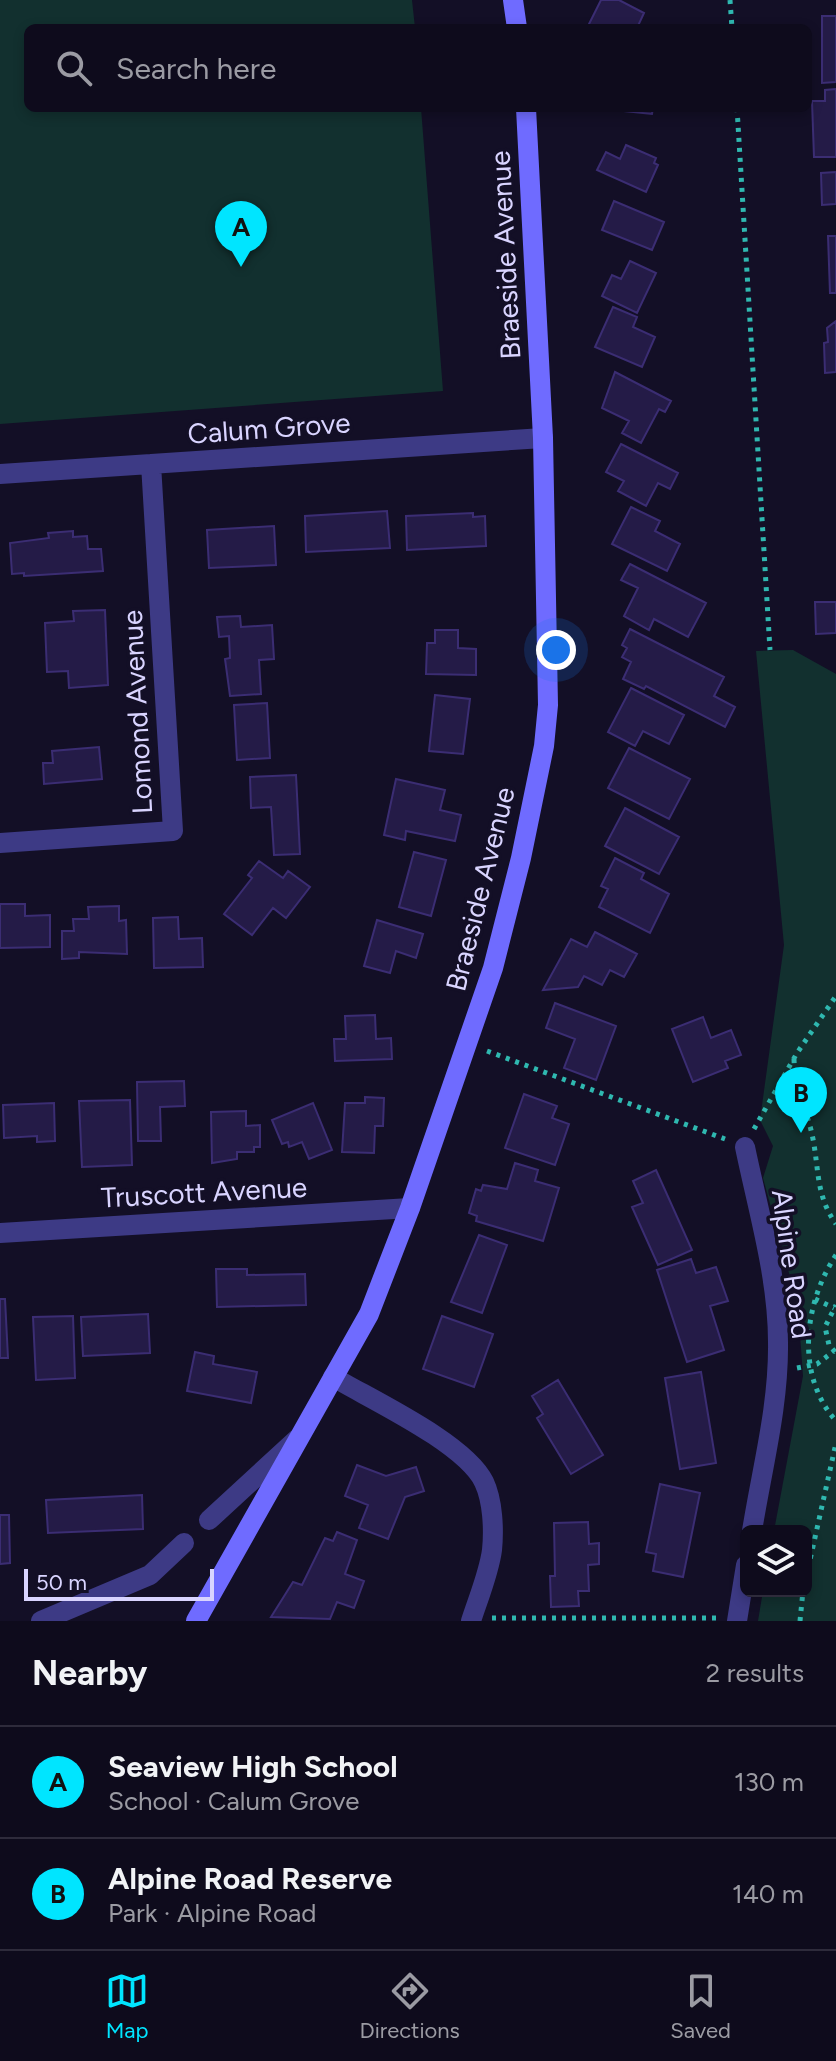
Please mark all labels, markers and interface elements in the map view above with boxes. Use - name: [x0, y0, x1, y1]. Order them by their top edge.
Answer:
- search box: [24, 24, 812, 112]
- icon: search: [52, 46, 96, 90]
- text: Search here: [116, 50, 276, 87]
- street label: Braeside Avenue: [483, 150, 527, 360]
- pin: A: [215, 201, 267, 267]
- street label: Calum Grove: [186, 405, 352, 451]
- street label: Lomond Avenue: [115, 609, 159, 815]
- your location: [536, 630, 576, 670]
- street label: Braeside Avenue: [438, 783, 522, 995]
- pin: B: [775, 1067, 827, 1133]
- street label: Truscott Avenue: [100, 1170, 308, 1214]
- street label: Alpine Road: [765, 1187, 819, 1341]
- map controls: [740, 1525, 812, 1597]
- button: layers: [740, 1525, 812, 1597]
- scale bar: [24, 1565, 214, 1601]
- text: 50 m: [36, 1569, 87, 1596]
- text: Nearby: [32, 1653, 147, 1694]
- text: 2 results: [706, 1657, 804, 1689]
- text: Seaview High School: [108, 1748, 398, 1785]
- text: A: [49, 1766, 67, 1798]
- text: 130 m: [734, 1766, 804, 1798]
- text: School · Calum Grove: [108, 1785, 359, 1817]
- text: Alpine Road Reserve: [108, 1860, 392, 1897]
- text: B: [50, 1878, 66, 1910]
- text: 140 m: [732, 1878, 804, 1910]
- text: Park · Alpine Road: [108, 1897, 317, 1929]
- tab: Map: [105, 1969, 149, 2044]
- tab: Directions: [360, 1969, 460, 2044]
- tab: Saved: [670, 1969, 731, 2044]

